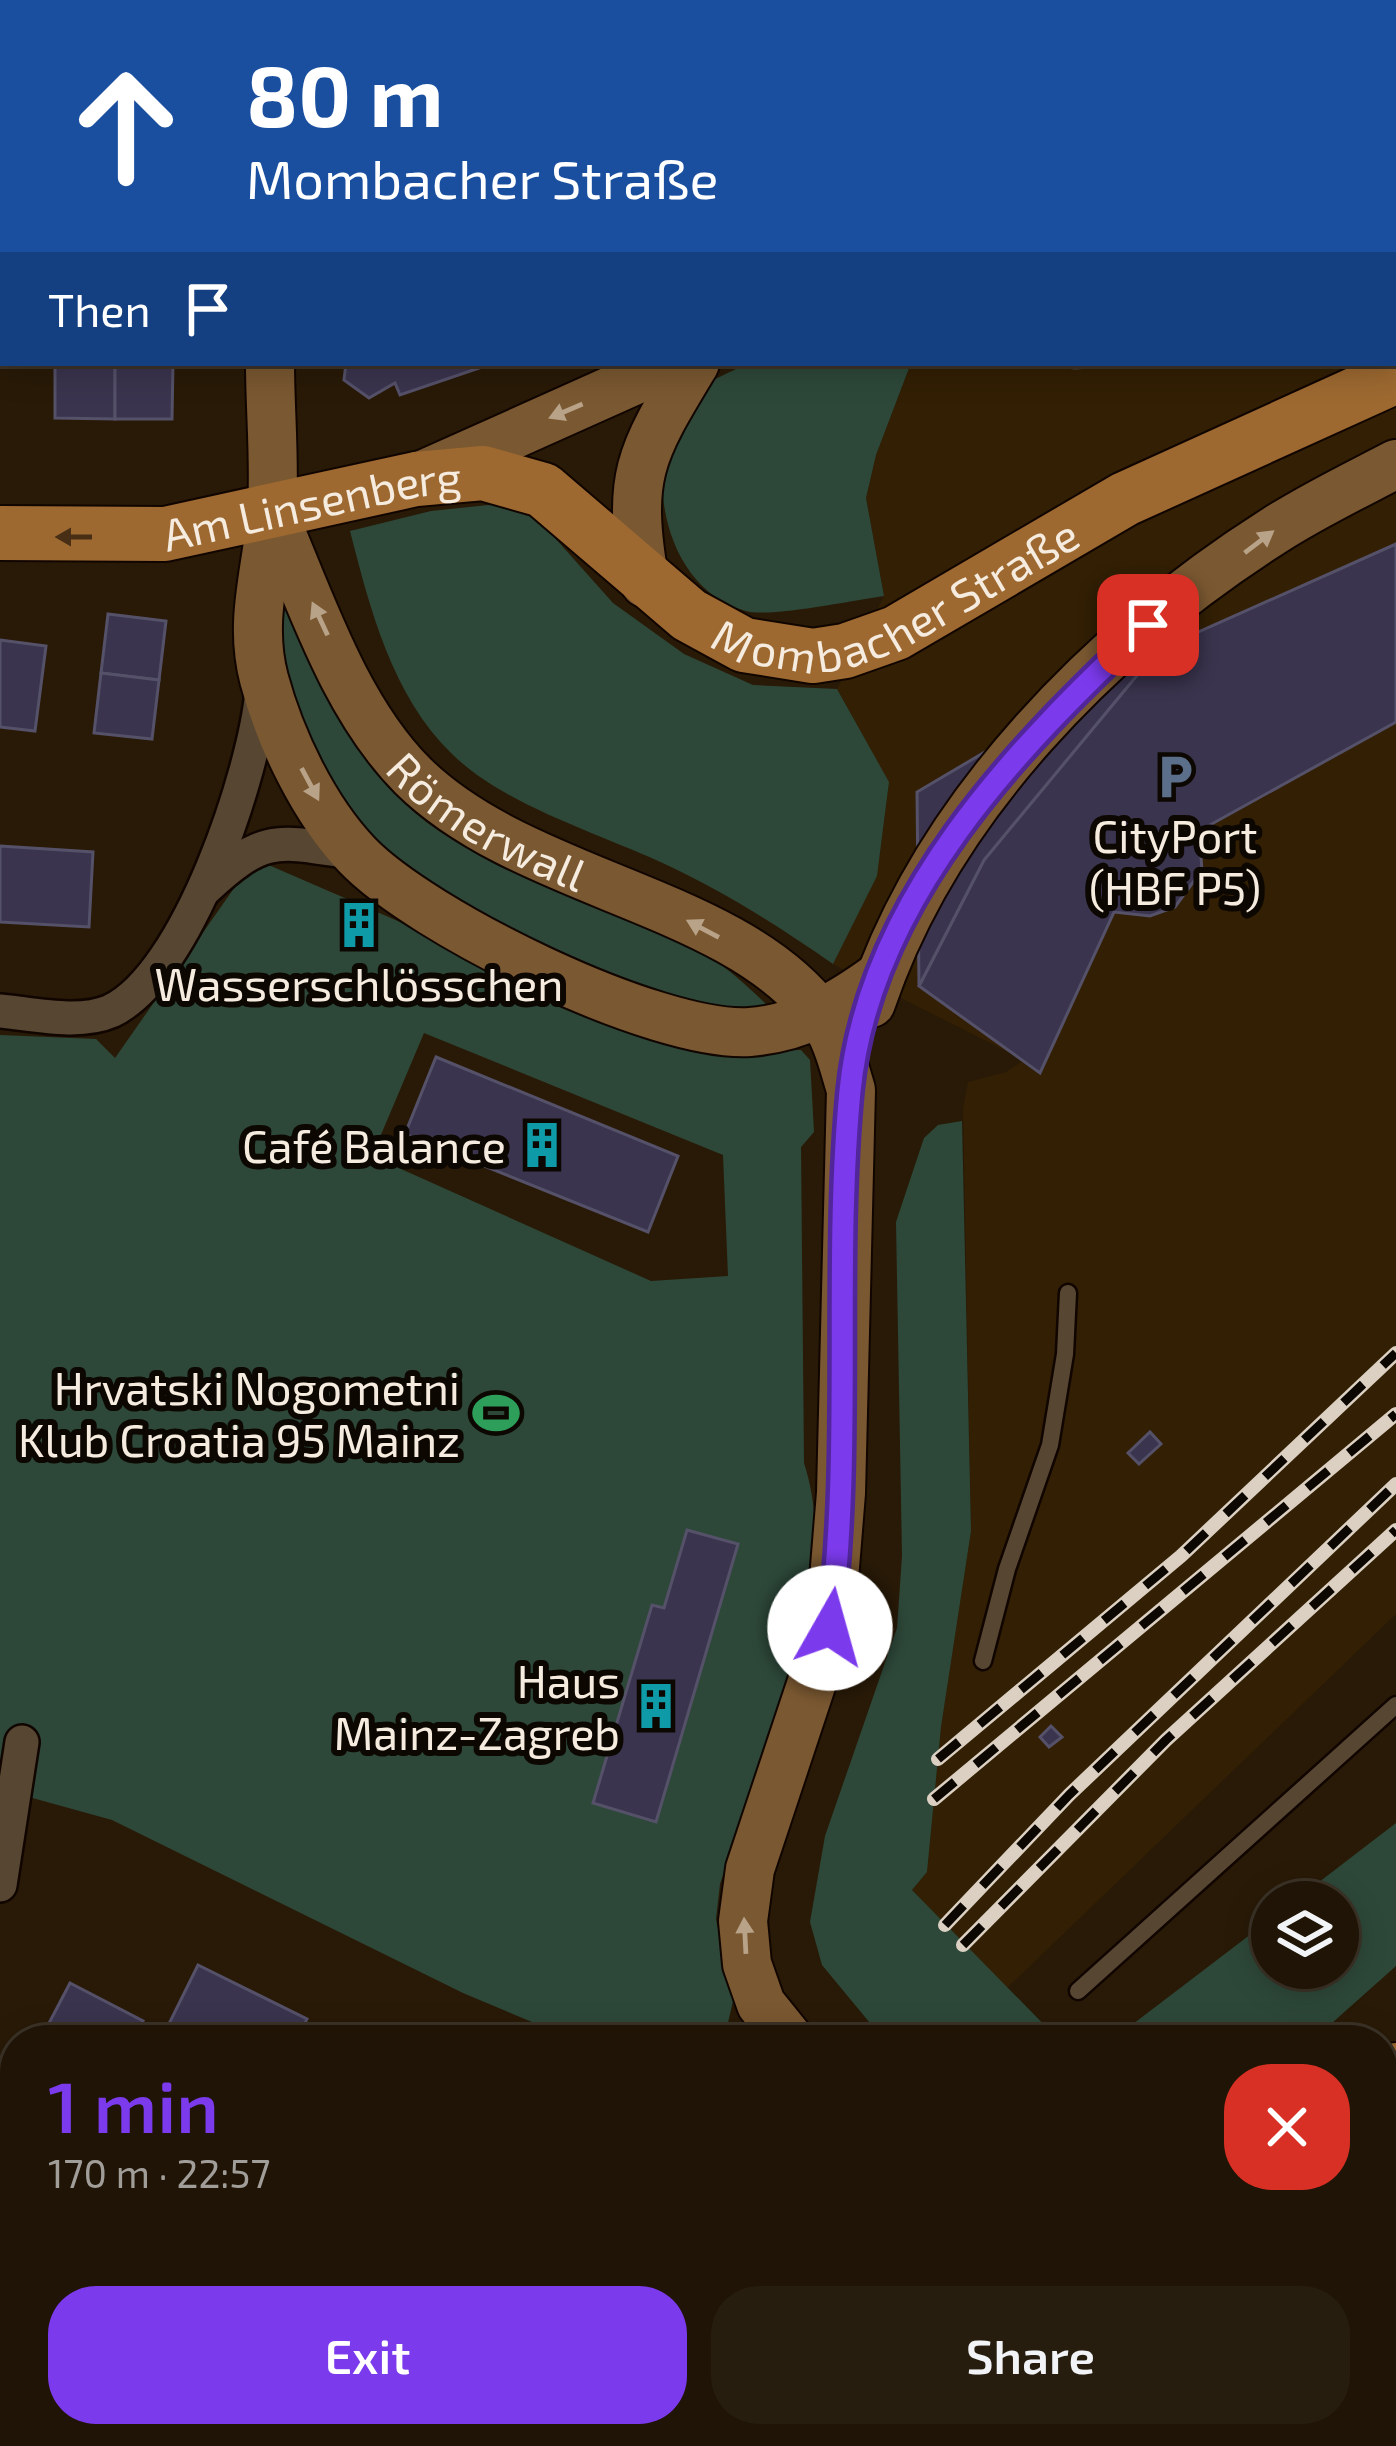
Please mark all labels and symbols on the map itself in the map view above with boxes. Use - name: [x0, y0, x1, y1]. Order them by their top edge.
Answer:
- one-way arrow: [548, 402, 584, 421]
- street label: Am Linsenberg: [157, 448, 463, 561]
- street label: Mombacher Straße: [704, 506, 1088, 683]
- one-way arrow: [54, 527, 92, 547]
- one-way arrow: [1243, 530, 1275, 554]
- pin: [1097, 574, 1199, 676]
- one-way arrow: [310, 601, 330, 636]
- street label: Römerwall: [377, 740, 595, 901]
- parking icon: CityPort (HBF P5): [1150, 752, 1200, 802]
- one-way arrow: [299, 767, 320, 802]
- place label: CityPort (HBF P5): [1089, 808, 1261, 914]
- building icon: Wasserschlösschen: [334, 900, 384, 950]
- one-way arrow: [685, 919, 720, 940]
- place label: Wasserschlösschen: [155, 956, 563, 1010]
- place label: Café Balance: [242, 1118, 506, 1172]
- building icon: Café Balance: [517, 1120, 567, 1170]
- place label: Hrvatski Nogometni Klub Croatia 95 Mainz: [18, 1360, 460, 1466]
- sports icon: Hrvatski Nogometni Klub Croatia 95 Mainz: [471, 1388, 521, 1438]
- position arrow: [767, 1565, 893, 1691]
- place label: Haus Mainz-Zagreb: [334, 1653, 620, 1759]
- building icon: Haus Mainz-Zagreb: [631, 1681, 681, 1731]
- one-way arrow: [735, 1916, 754, 1954]

